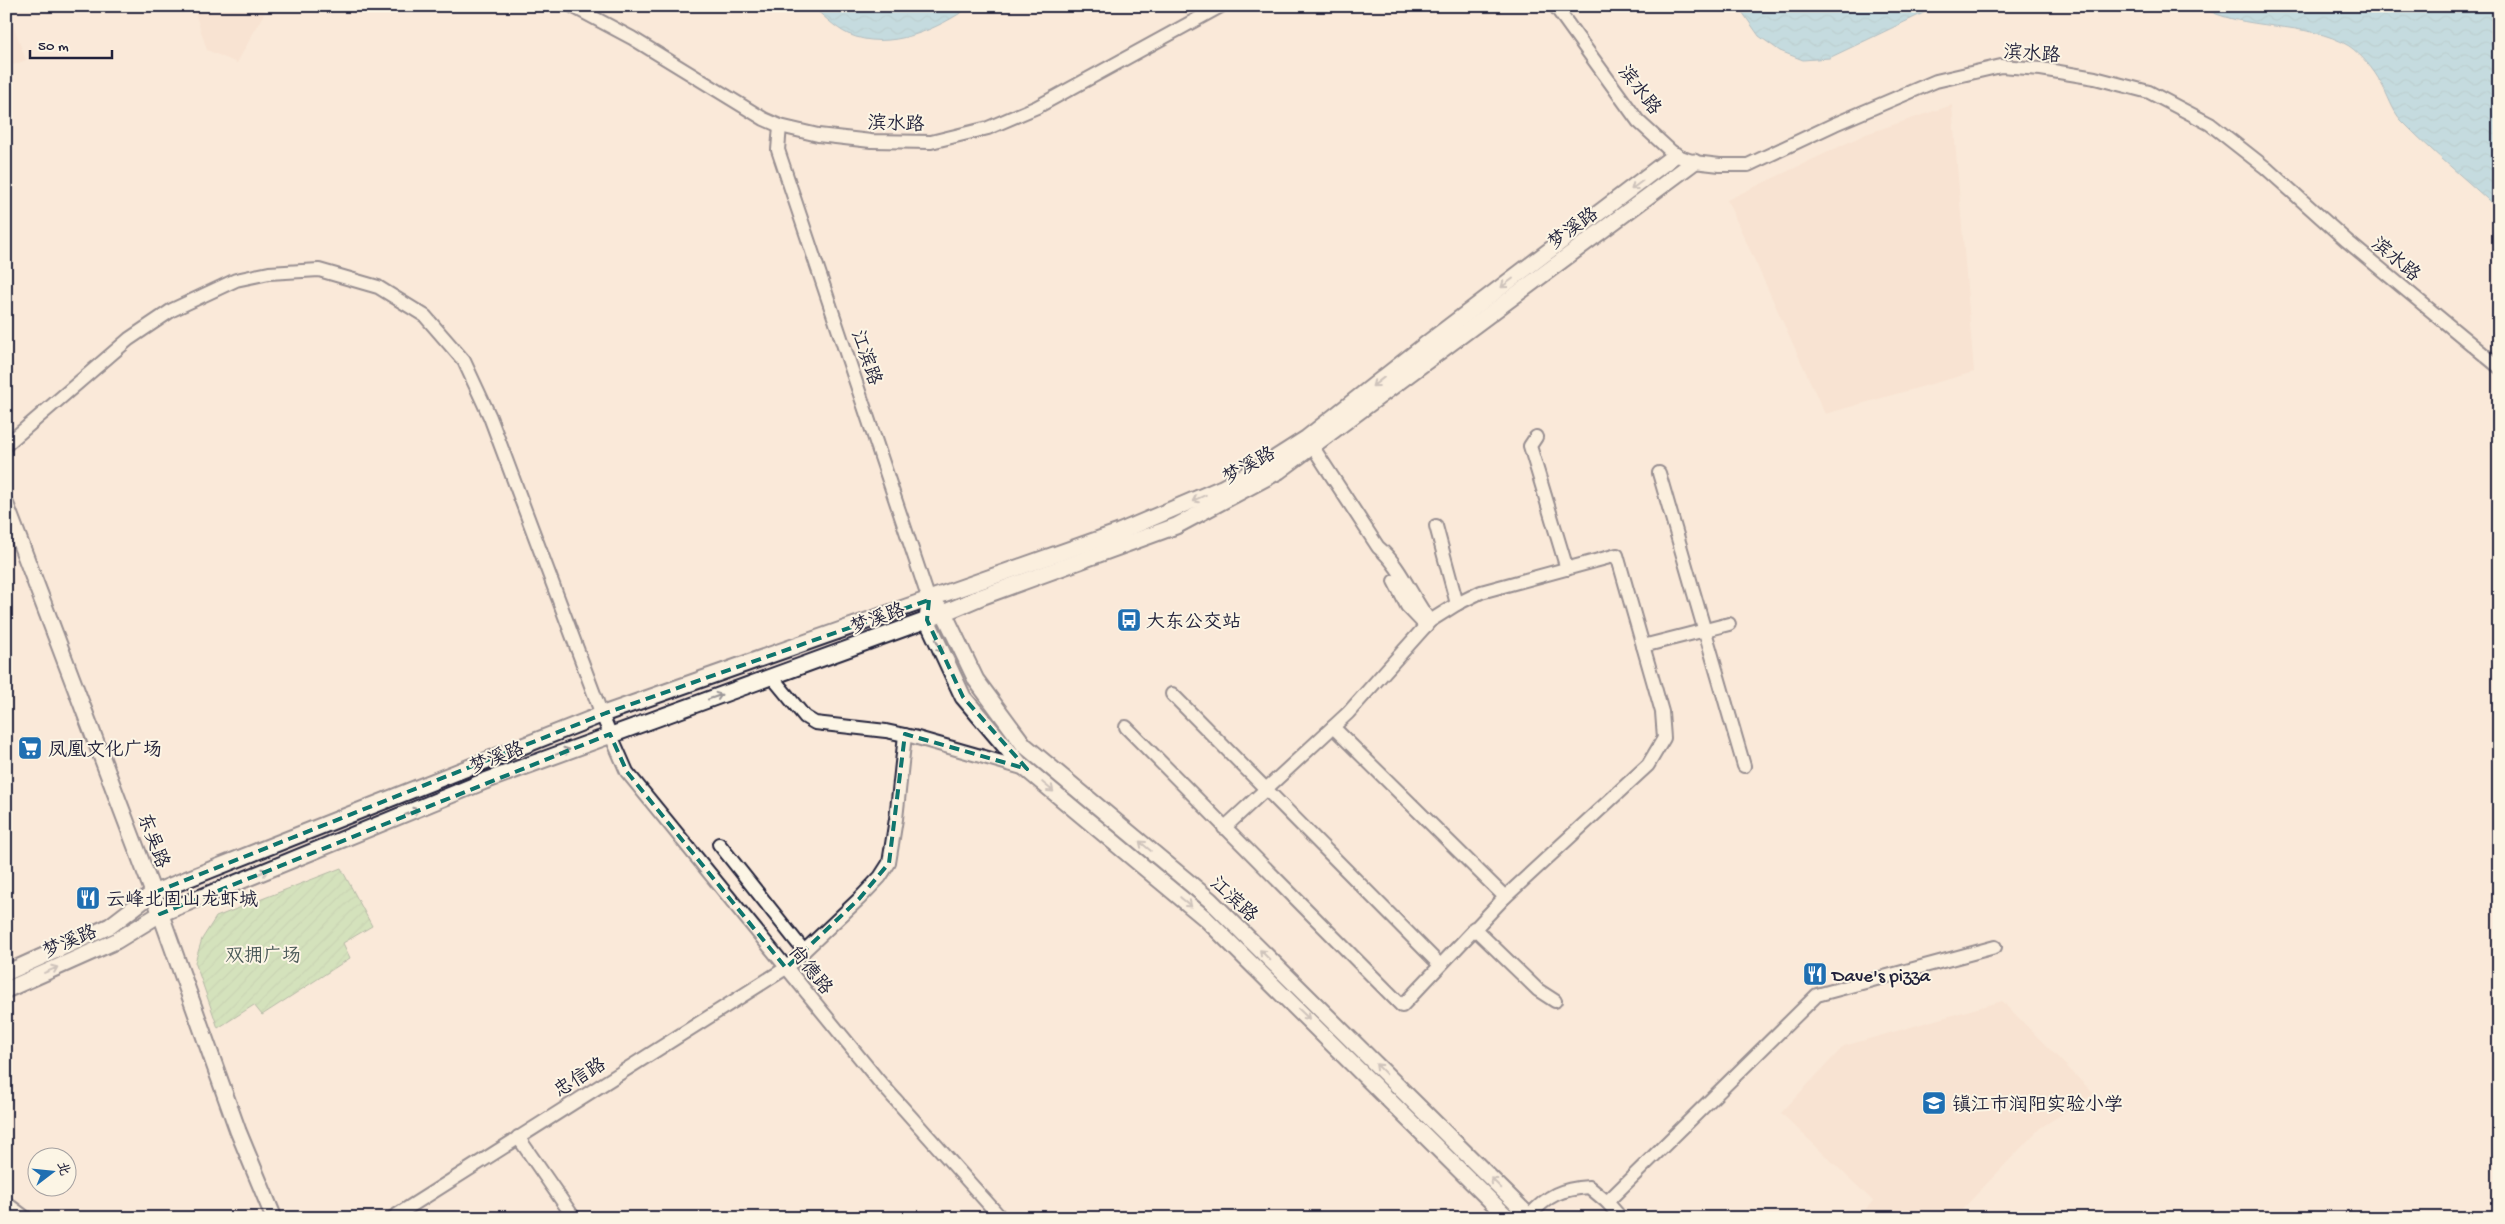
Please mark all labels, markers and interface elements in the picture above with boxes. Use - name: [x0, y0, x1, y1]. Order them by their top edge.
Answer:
- scale bar: [30, 28, 112, 60]
- text: 50 m: [38, 38, 69, 56]
- street label: 滨水路: [2003, 41, 2061, 69]
- street label: 滨水路: [1612, 61, 1666, 121]
- street label: 滨水路: [867, 112, 925, 138]
- one-way arrow: [1631, 179, 1644, 190]
- street label: 梦溪路: [1544, 203, 1604, 256]
- street label: 滨水路: [2366, 233, 2425, 288]
- one-way arrow: [1501, 277, 1514, 288]
- street label: 江滨路: [845, 327, 886, 389]
- one-way arrow: [1372, 376, 1385, 387]
- street label: 梦溪路: [1219, 442, 1280, 491]
- one-way arrow: [1192, 494, 1207, 503]
- street label: 梦溪路: [847, 599, 909, 641]
- bus stop icon: 大东公交站: [1116, 607, 1142, 633]
- place label: 大东公交站: [1146, 611, 1241, 635]
- one-way arrow: [935, 638, 945, 653]
- one-way arrow: [707, 692, 723, 701]
- supermarket icon: 凤凰文化广场: [17, 735, 43, 761]
- street label: 梦溪路: [466, 737, 528, 780]
- place label: 凤凰文化广场: [48, 739, 162, 763]
- one-way arrow: [554, 747, 570, 756]
- one-way arrow: [1041, 781, 1054, 792]
- one-way arrow: [404, 806, 419, 815]
- street label: 东吴路: [131, 810, 174, 872]
- one-way arrow: [1139, 841, 1152, 852]
- one-way arrow: [253, 868, 268, 877]
- street label: 江滨路: [1204, 872, 1262, 928]
- restaurant icon: 云峰北固山龙虾城: [75, 885, 101, 911]
- place label: 云峰北固山龙虾城: [106, 889, 258, 913]
- one-way arrow: [1179, 897, 1192, 908]
- street label: 梦溪路: [39, 921, 101, 965]
- street label: 尚德路: [782, 941, 837, 1001]
- park label: 双拥广场: [225, 945, 301, 969]
- one-way arrow: [1259, 949, 1272, 961]
- restaurant icon: Dave's pizza: [1802, 961, 1828, 987]
- one-way arrow: [43, 964, 58, 974]
- place label: Dave's pizza: [1830, 966, 1932, 989]
- one-way arrow: [1298, 1008, 1310, 1020]
- street label: 忠信路: [550, 1053, 611, 1104]
- one-way arrow: [1375, 1063, 1387, 1075]
- school or university icon: 镇江市润阳实验小学: [1921, 1090, 1947, 1116]
- place label: 镇江市润阳实验小学: [1952, 1094, 2123, 1118]
- north arrow: [28, 1146, 78, 1196]
- text: 北: [52, 1160, 72, 1178]
- one-way arrow: [1490, 1177, 1503, 1189]

